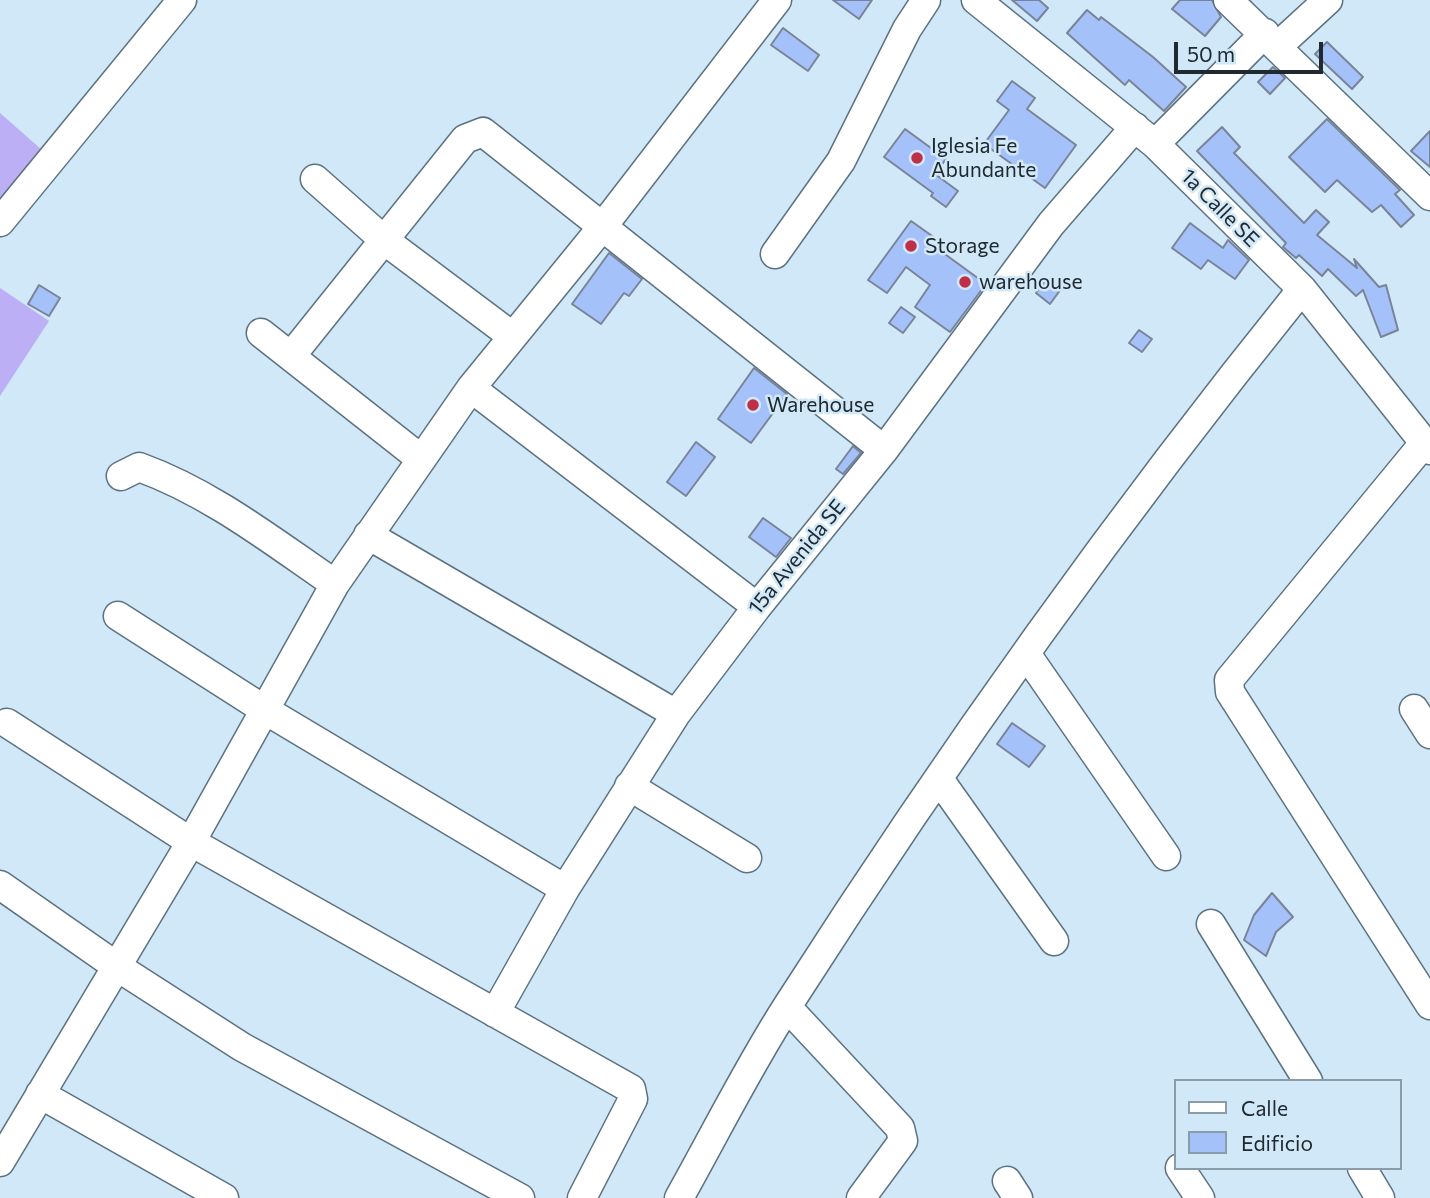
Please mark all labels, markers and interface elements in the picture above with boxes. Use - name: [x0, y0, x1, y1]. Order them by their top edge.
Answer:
- scale bar: [1178, 28, 1327, 72]
- text: 50 m: [1187, 41, 1235, 66]
- place label: Iglesia Fe Abundante: [931, 133, 1036, 183]
- marker: Iglesia Fe Abundante: [909, 150, 925, 166]
- street label: 1a Calle SE: [1176, 164, 1264, 252]
- place label: Storage: [925, 233, 1000, 259]
- marker: Storage: [903, 238, 919, 254]
- place label: warehouse: [979, 269, 1083, 295]
- marker: warehouse: [957, 274, 973, 290]
- place label: Warehouse: [767, 392, 874, 418]
- marker: Warehouse: [745, 397, 761, 413]
- street label: 15a Avenida SE: [743, 494, 851, 620]
- legend: [1174, 1079, 1402, 1170]
- text: Calle: [1241, 1095, 1288, 1120]
- text: Edificio: [1241, 1130, 1313, 1155]

